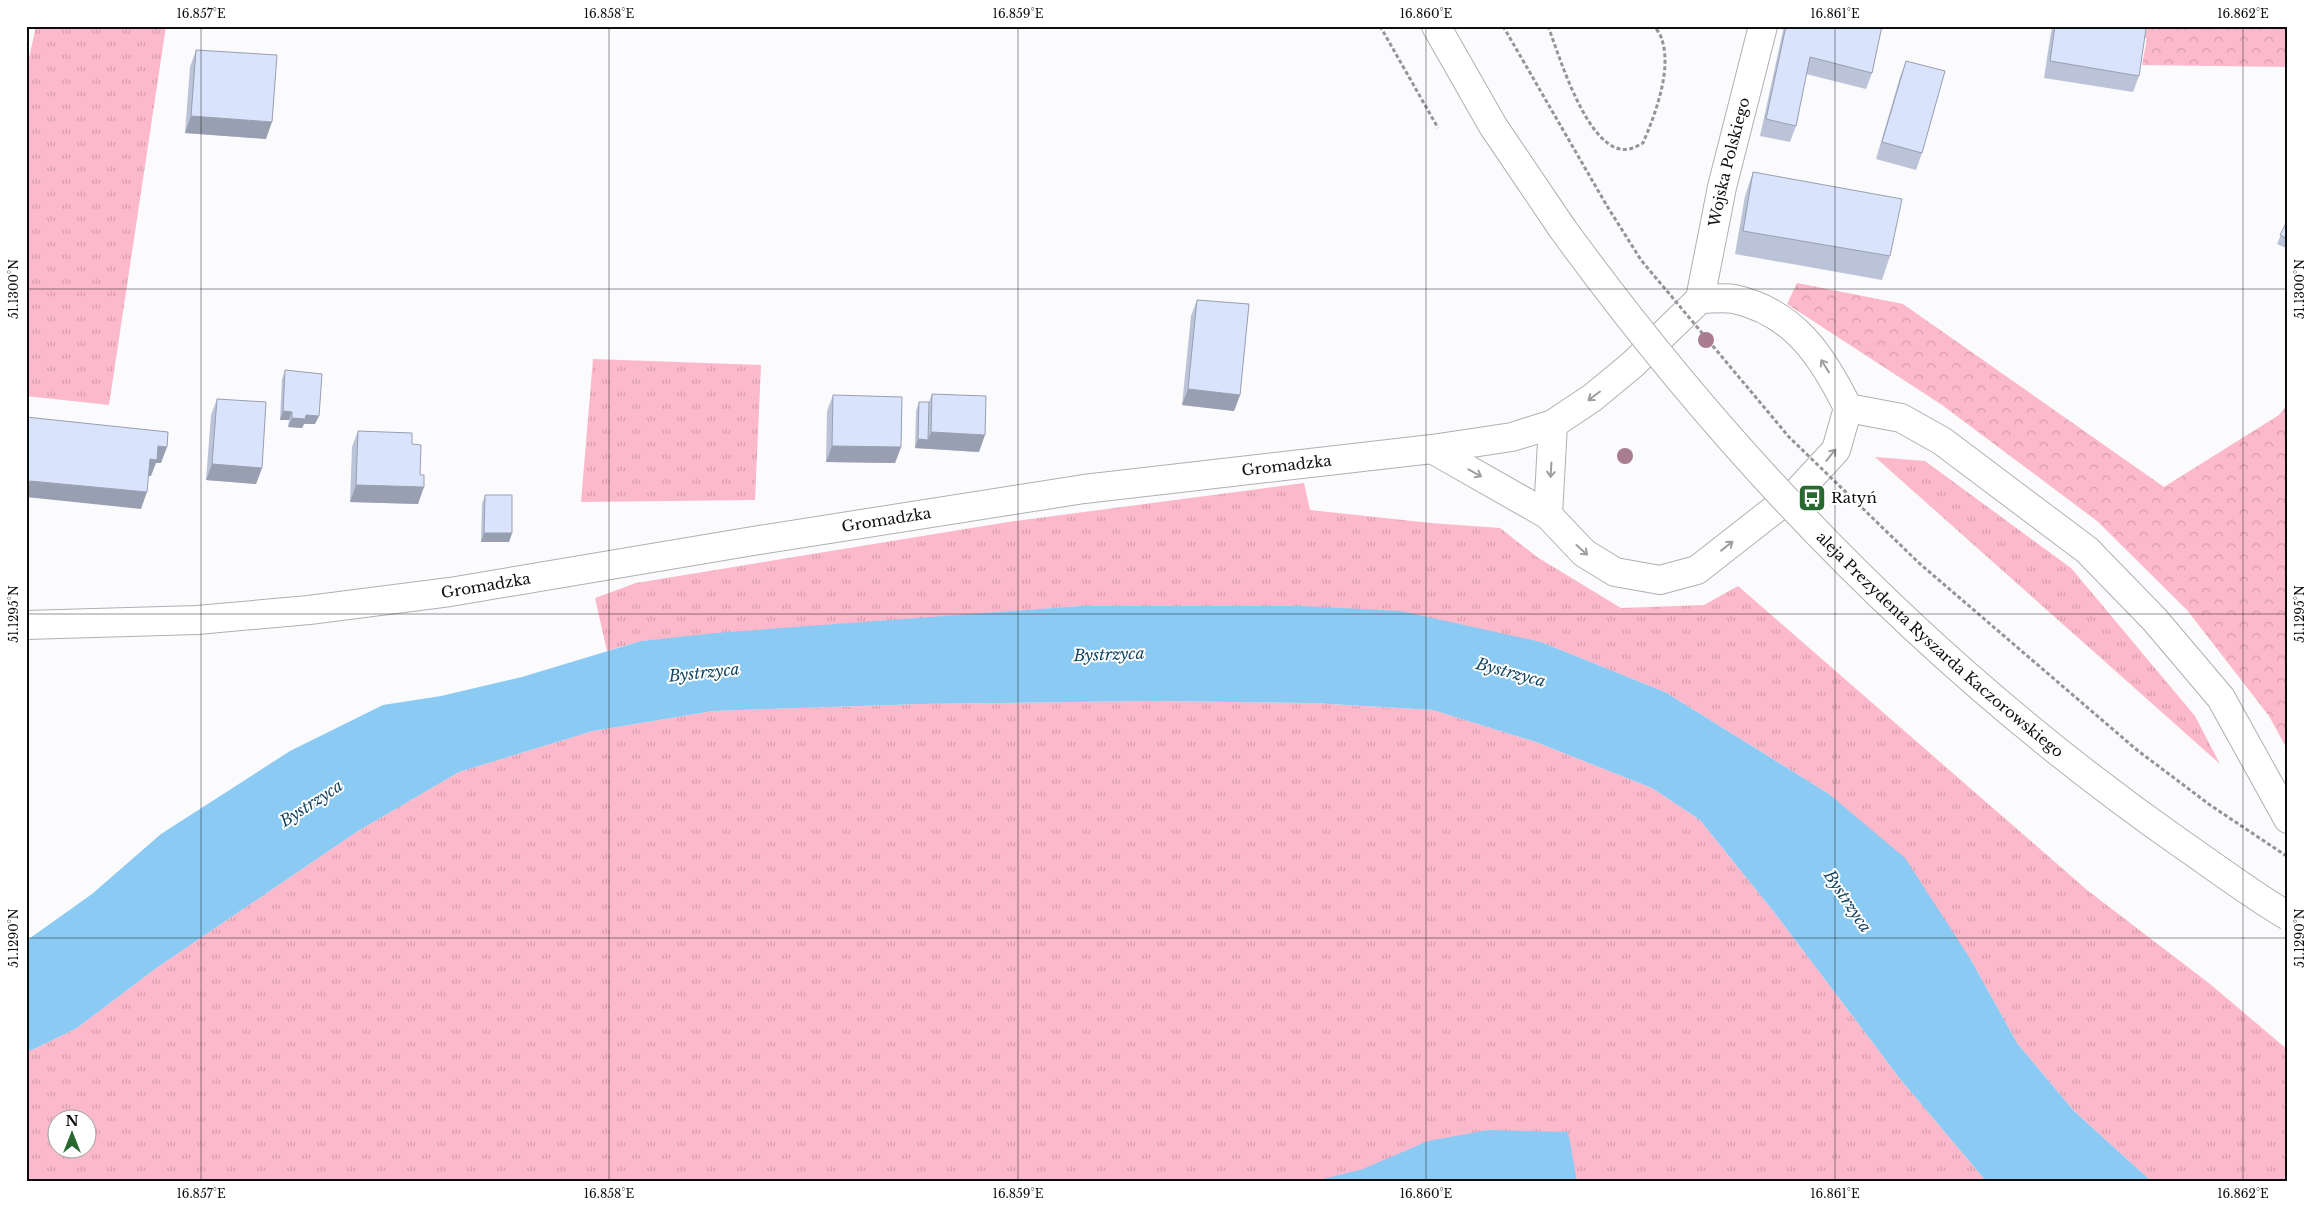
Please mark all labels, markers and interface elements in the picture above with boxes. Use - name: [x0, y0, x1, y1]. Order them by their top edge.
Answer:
- text: 16.857°E: [176, 6, 226, 21]
- text: 16.858°E: [584, 6, 635, 21]
- text: 16.859°E: [993, 6, 1044, 21]
- text: 16.860°E: [1400, 6, 1453, 21]
- text: 16.861°E: [1810, 6, 1860, 21]
- text: 16.862°E: [2217, 6, 2269, 21]
- street label: Wojska Polskiego: [1704, 95, 1753, 229]
- text: 51.1300°N: [6, 259, 21, 319]
- text: 51.1300°N: [2292, 259, 2307, 319]
- one-way arrow: [1819, 359, 1829, 373]
- one-way arrow: [1587, 391, 1601, 401]
- one-way arrow: [1826, 448, 1837, 461]
- street label: Gromadzka: [1241, 451, 1333, 480]
- one-way arrow: [1546, 461, 1555, 477]
- one-way arrow: [1467, 468, 1482, 478]
- bus stop icon: Ratyń: [1797, 483, 1827, 513]
- place label: Ratyń: [1831, 488, 1877, 507]
- street label: Gromadzka: [840, 503, 933, 536]
- street label: aleja Prezydenta Ryszarda Kaczorowskiego: [1813, 527, 2068, 761]
- one-way arrow: [1721, 540, 1734, 551]
- one-way arrow: [1576, 544, 1589, 556]
- street label: Gromadzka: [440, 568, 533, 602]
- text: 51.1295°N: [6, 585, 21, 643]
- text: 51.1295°N: [2292, 585, 2307, 643]
- water label: Bystrzyca: [1072, 643, 1145, 665]
- water label: Bystrzyca: [1473, 653, 1548, 691]
- water label: Bystrzyca: [667, 658, 740, 686]
- water label: Bystrzyca: [275, 775, 346, 831]
- water label: Bystrzyca: [1819, 865, 1876, 936]
- text: 51.1290°N: [6, 908, 21, 968]
- text: 51.1290°N: [2292, 908, 2307, 968]
- north arrow: [48, 1110, 98, 1160]
- text: N: [65, 1112, 79, 1130]
- text: 16.857°E: [176, 1186, 226, 1201]
- text: 16.858°E: [584, 1186, 635, 1201]
- text: 16.859°E: [993, 1186, 1044, 1201]
- text: 16.860°E: [1400, 1186, 1453, 1201]
- text: 16.861°E: [1810, 1186, 1860, 1201]
- text: 16.862°E: [2217, 1186, 2269, 1201]

